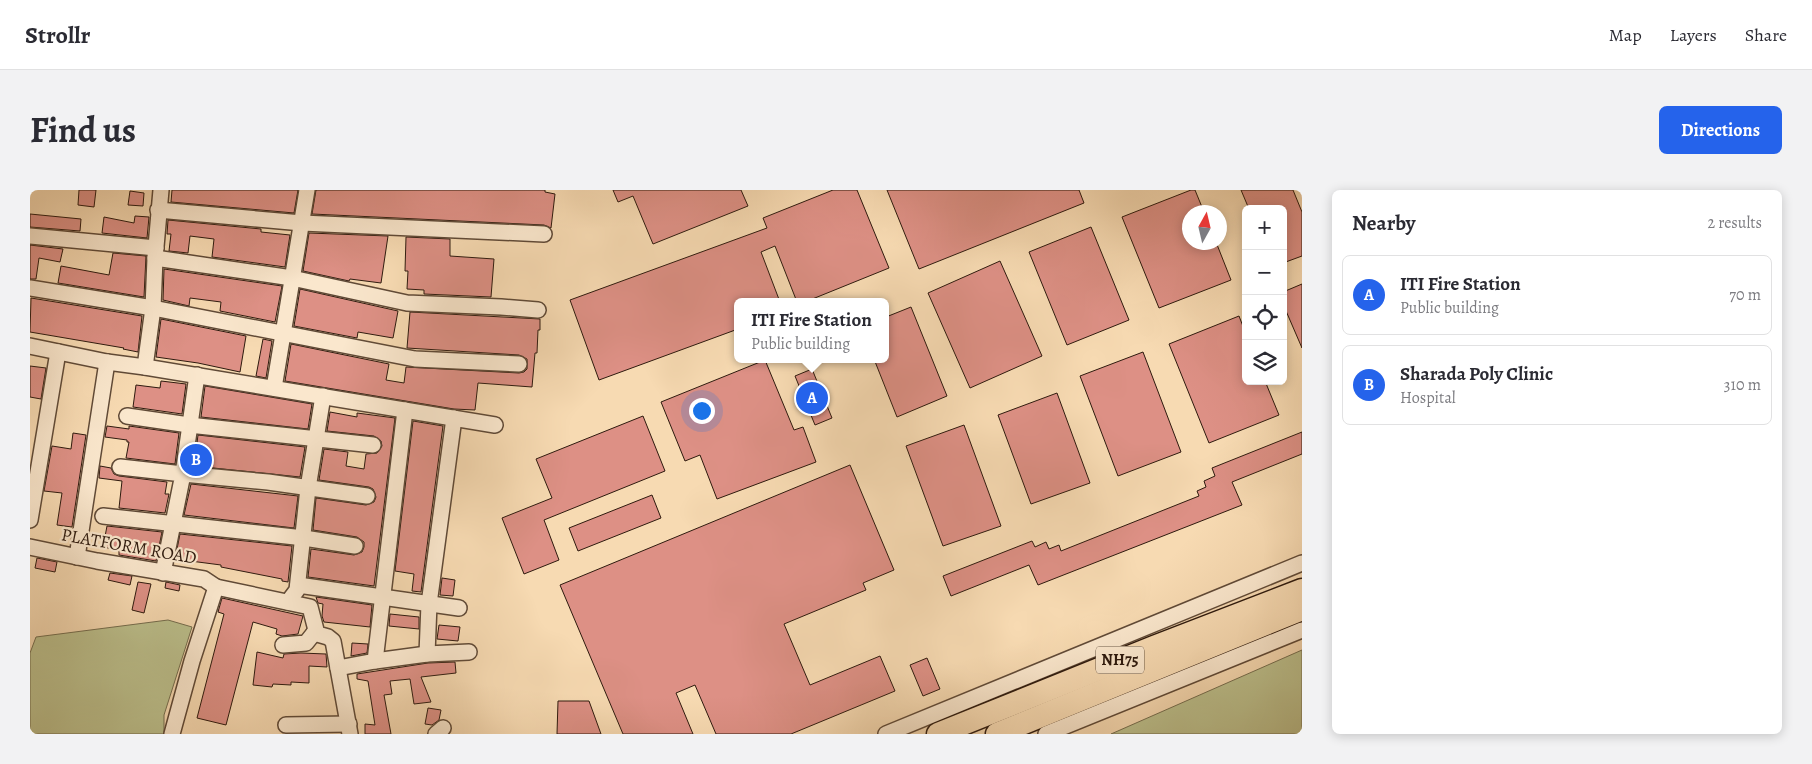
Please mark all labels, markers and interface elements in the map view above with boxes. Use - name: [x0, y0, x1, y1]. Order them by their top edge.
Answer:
- text: Strollr: [25, 19, 90, 51]
- text: Map: [1609, 23, 1642, 47]
- text: Layers: [1670, 23, 1717, 47]
- text: Share: [1745, 23, 1787, 47]
- text: Find us: [30, 106, 136, 154]
- button: Directions: [1659, 106, 1782, 154]
- north arrow: [1182, 205, 1227, 250]
- map controls: [1242, 205, 1287, 385]
- button: +: [1242, 205, 1287, 250]
- text: Nearby: [1352, 209, 1415, 237]
- text: 2 results: [1707, 212, 1762, 234]
- button: −: [1242, 250, 1287, 295]
- text: ITI Fire Station: [1400, 271, 1521, 297]
- text: A: [1364, 284, 1374, 306]
- text: 70 m: [1729, 284, 1761, 306]
- button: locate: [1242, 295, 1287, 340]
- text: Public building: [1400, 297, 1499, 319]
- popup: [734, 298, 889, 363]
- text: ITI Fire Station: [751, 307, 872, 333]
- text: Public building: [751, 333, 850, 355]
- button: layers: [1242, 340, 1287, 385]
- text: Sharada Poly Clinic: [1400, 361, 1553, 387]
- text: B: [1364, 374, 1374, 396]
- text: 310 m: [1724, 374, 1761, 396]
- pin: A: [796, 379, 828, 417]
- text: Hospital: [1400, 387, 1456, 409]
- your location: [689, 398, 715, 424]
- pin: B: [180, 441, 212, 479]
- street label: PLATFORM ROAD: [59, 522, 199, 570]
- road number: NH75: [1096, 646, 1144, 674]

